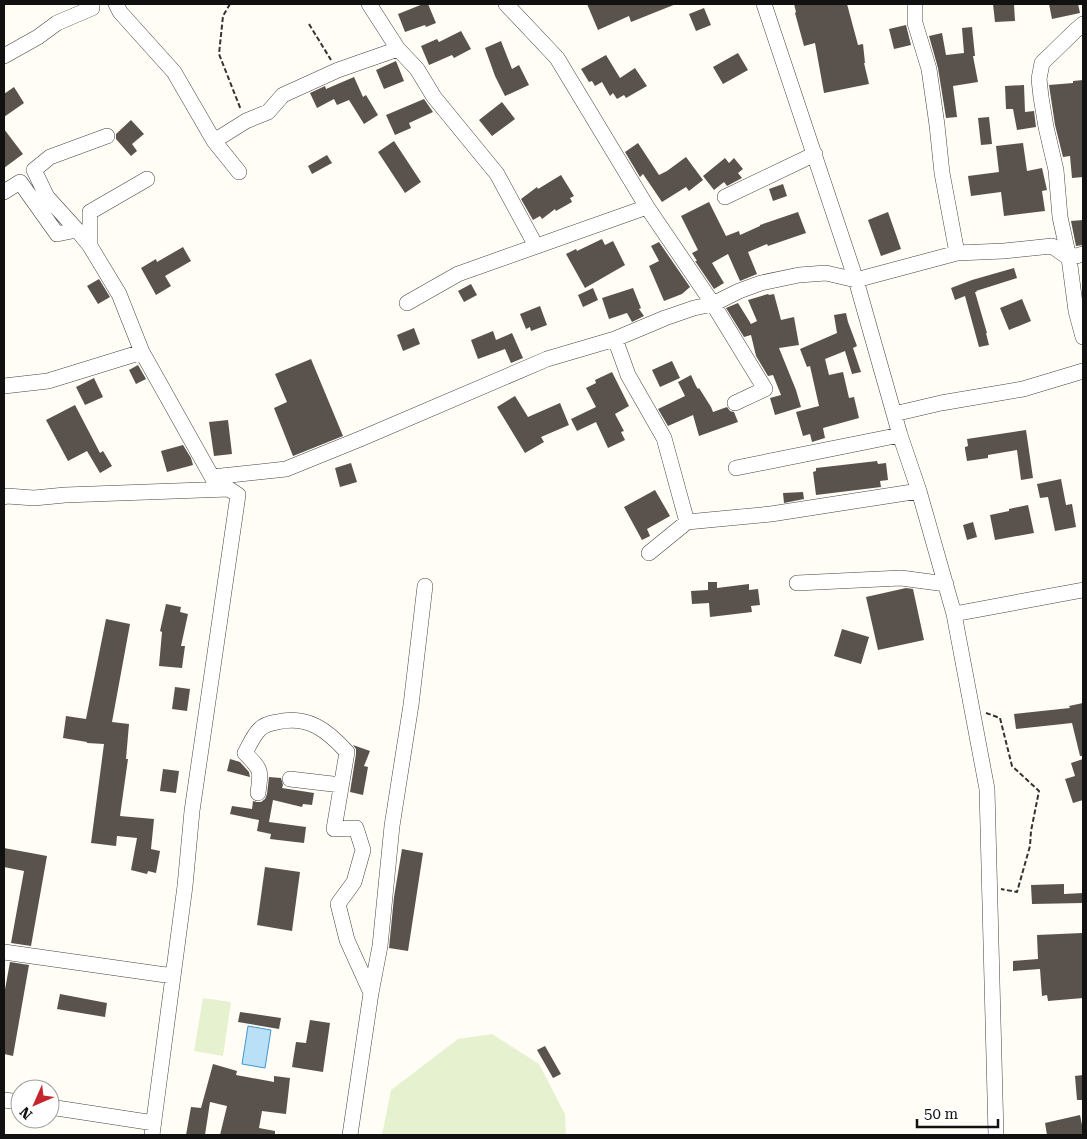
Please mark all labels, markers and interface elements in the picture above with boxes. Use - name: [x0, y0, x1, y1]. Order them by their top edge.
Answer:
- north arrow: [10, 1079, 60, 1129]
- scale bar: [917, 1096, 998, 1128]
- text: N: [16, 1104, 35, 1123]
- text: 50 m: [924, 1105, 959, 1123]

